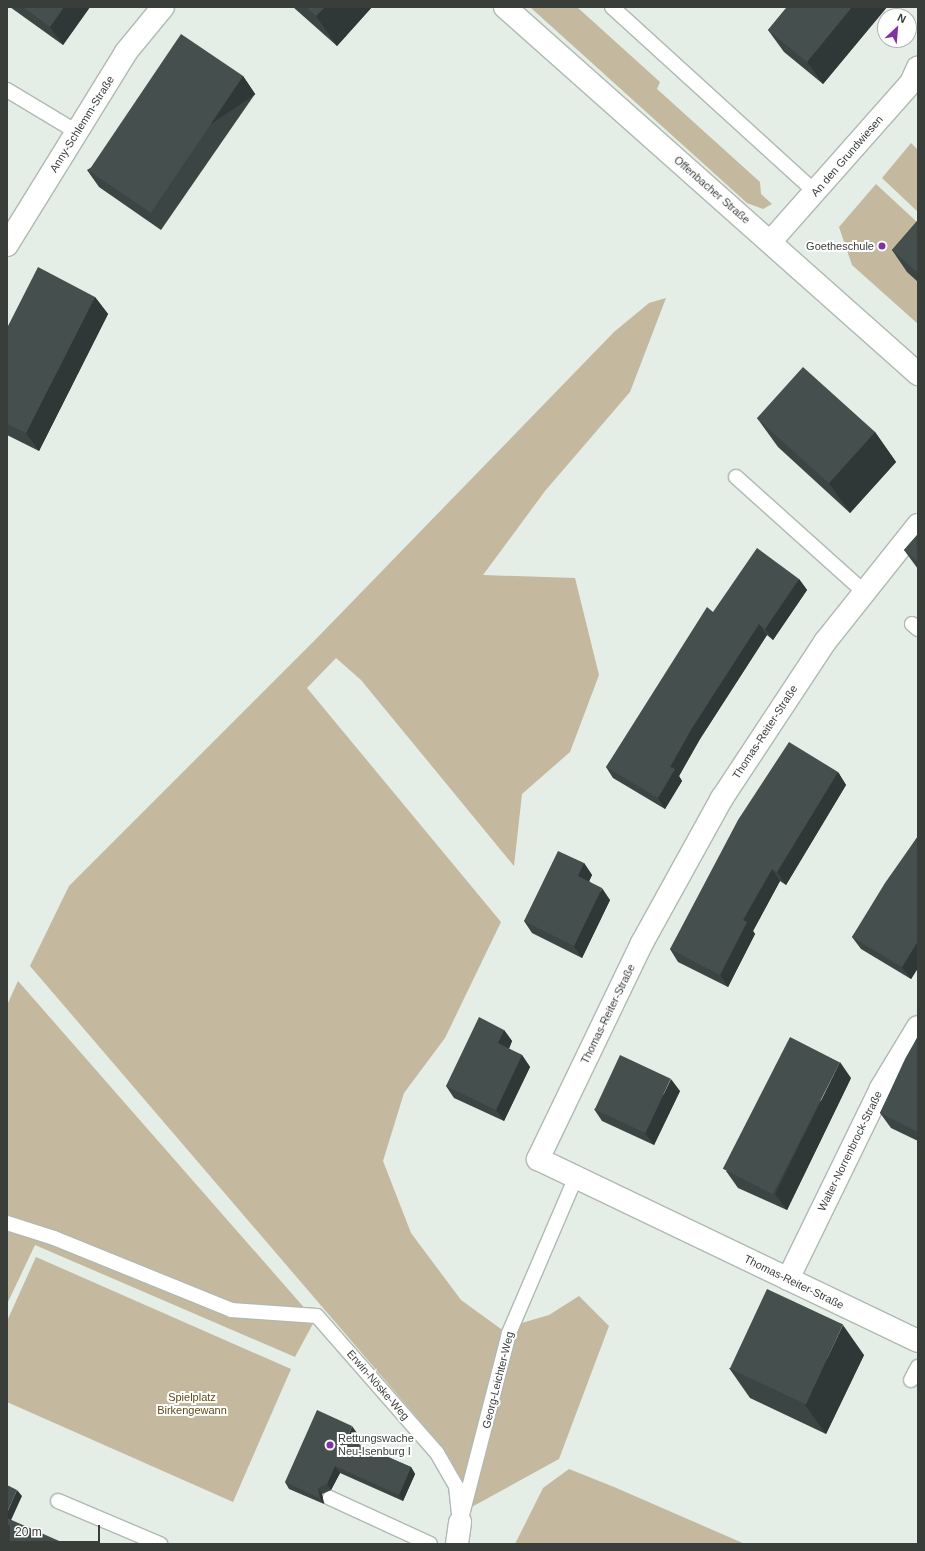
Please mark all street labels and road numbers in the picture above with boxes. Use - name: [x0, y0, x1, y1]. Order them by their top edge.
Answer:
- street label: Anny-Schlemm-Straße: [47, 73, 117, 175]
- street label: An den Grundwiesen: [808, 113, 886, 199]
- street label: Offenbacher Straße: [671, 153, 753, 227]
- street label: Thomas-Reiter-Straße: [730, 683, 800, 781]
- street label: Thomas-Reiter-Straße: [578, 962, 638, 1066]
- street label: Walter-Norrenbrock-Straße: [815, 1089, 885, 1213]
- street label: Thomas-Reiter-Straße: [742, 1252, 846, 1312]
- street label: Georg-Leichter-Weg: [480, 1330, 516, 1430]
- street label: Erwin-Nöske-Weg: [344, 1347, 412, 1423]

